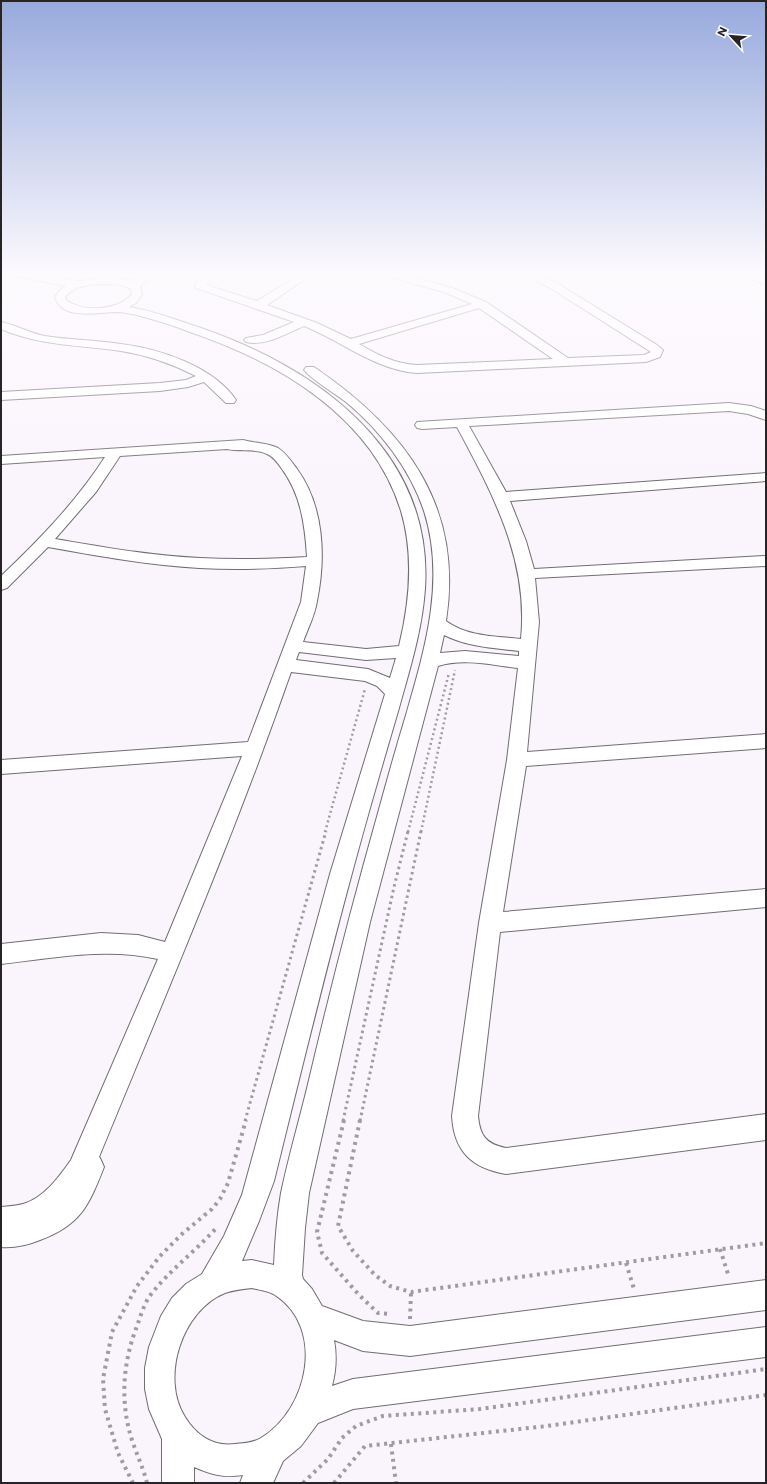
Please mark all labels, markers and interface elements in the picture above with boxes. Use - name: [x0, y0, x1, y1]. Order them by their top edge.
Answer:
- north arrow: [711, 16, 751, 56]
- text: N: [714, 25, 730, 39]

